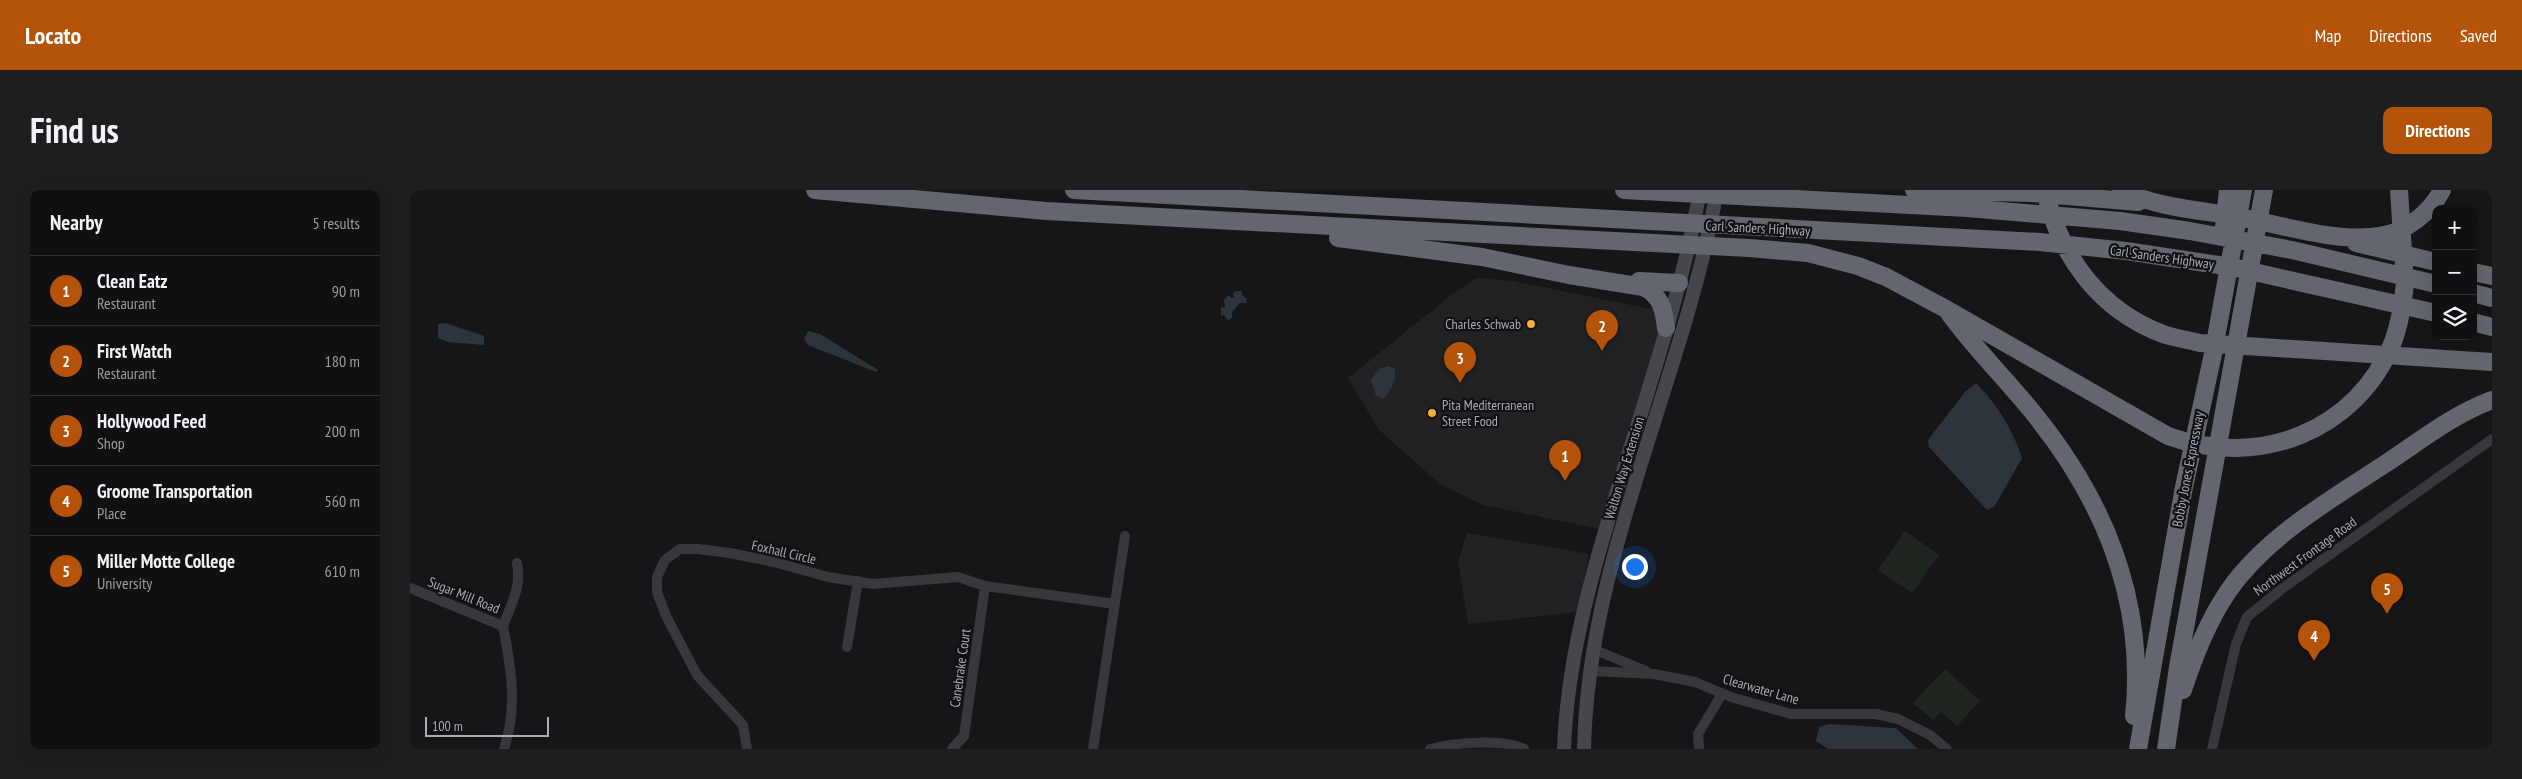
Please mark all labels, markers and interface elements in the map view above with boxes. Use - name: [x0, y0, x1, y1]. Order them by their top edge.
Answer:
- text: Locato: [25, 20, 81, 51]
- text: Map: [2315, 24, 2341, 47]
- text: Directions: [2369, 24, 2432, 47]
- text: Saved: [2460, 24, 2497, 47]
- text: Find us: [30, 107, 119, 153]
- button: Directions: [2383, 107, 2492, 154]
- map controls: [2432, 205, 2477, 340]
- button: +: [2432, 205, 2477, 250]
- text: Nearby: [50, 209, 103, 236]
- text: 5 results: [313, 213, 360, 233]
- street label: Carl Sanders Highway: [1705, 216, 1812, 240]
- street label: Carl Sanders Highway: [2109, 241, 2216, 273]
- button: −: [2432, 250, 2477, 295]
- text: Clean Eatz: [97, 269, 168, 293]
- text: 1: [62, 281, 70, 301]
- text: 90 m: [332, 281, 360, 301]
- text: Restaurant: [97, 293, 156, 313]
- button: layers: [2432, 295, 2477, 340]
- pin: 2: [1586, 310, 1618, 351]
- place label: Charles Schwab: [1445, 315, 1521, 333]
- marker: Charles Schwab: [1525, 318, 1537, 330]
- text: First Watch: [97, 339, 172, 363]
- pin: 3: [1444, 342, 1476, 383]
- text: 2: [62, 351, 70, 371]
- text: 180 m: [325, 351, 360, 371]
- text: Restaurant: [97, 363, 156, 383]
- place label: Pita Mediterranean Street Food: [1442, 396, 1534, 430]
- marker: Pita Mediterranean Street Food: [1426, 407, 1438, 419]
- text: Hollywood Feed: [97, 409, 206, 433]
- street label: Bobby Jones Expressway: [2168, 409, 2208, 528]
- street label: Walton Way Extension: [1600, 415, 1648, 521]
- text: 3: [62, 421, 70, 441]
- text: 200 m: [325, 421, 360, 441]
- text: Shop: [97, 433, 125, 453]
- pin: 1: [1549, 440, 1581, 481]
- text: Groome Transportation: [97, 479, 252, 503]
- text: 4: [62, 491, 70, 511]
- text: 560 m: [325, 491, 360, 511]
- text: Place: [97, 503, 126, 523]
- street label: Northwest Frontage Road: [2250, 513, 2360, 599]
- street label: Foxhall Circle: [750, 536, 818, 568]
- text: Miller Motte College: [97, 549, 235, 573]
- your location: [1622, 554, 1648, 580]
- text: 5: [62, 561, 70, 581]
- text: 610 m: [325, 561, 360, 581]
- street label: Sugar Mill Road: [425, 572, 503, 618]
- text: University: [97, 573, 152, 593]
- pin: 5: [2371, 573, 2403, 614]
- pin: 4: [2298, 620, 2330, 661]
- street label: Canebrake Court: [946, 627, 974, 709]
- street label: Clearwater Lane: [1721, 670, 1801, 708]
- scale bar: [425, 714, 549, 737]
- text: 100 m: [432, 717, 463, 735]

